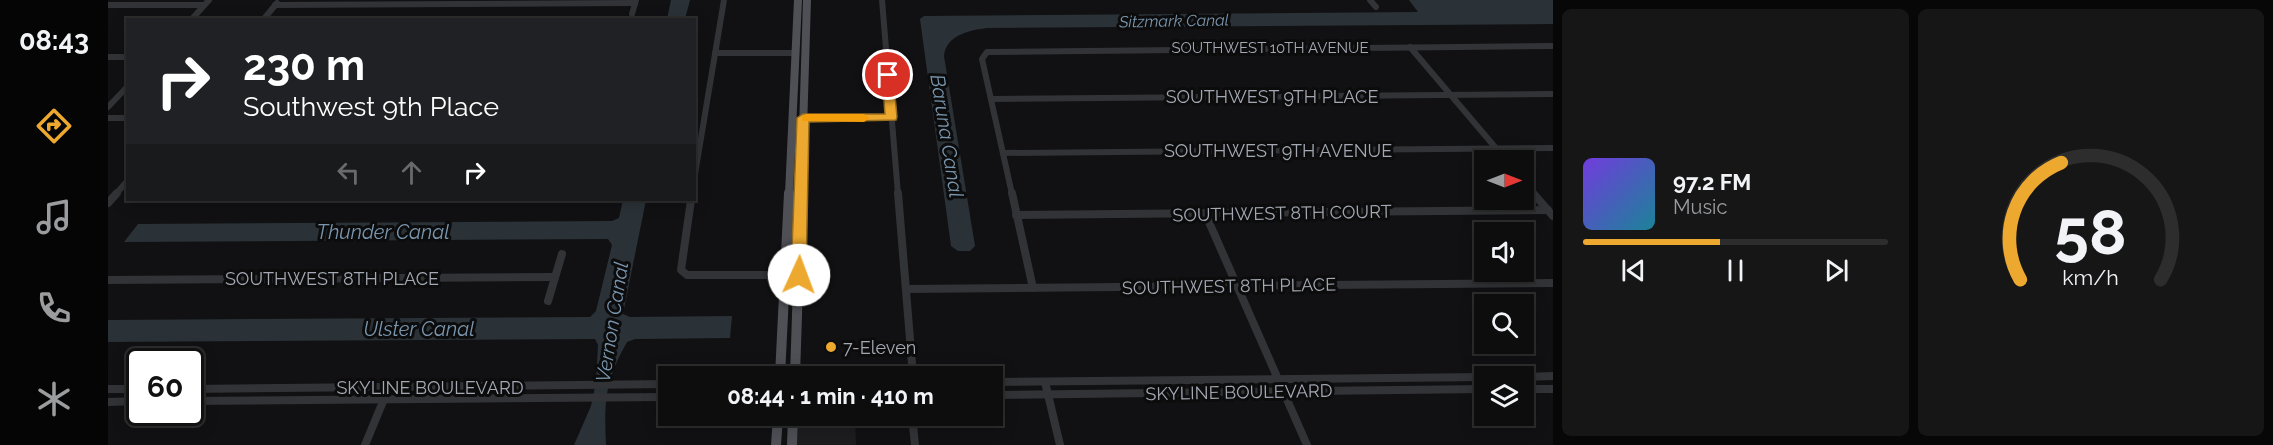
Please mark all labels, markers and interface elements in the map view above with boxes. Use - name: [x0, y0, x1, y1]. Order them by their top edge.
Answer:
- water label: Sitzmark Canal: [1118, 11, 1229, 31]
- text: 08:43: [19, 25, 89, 56]
- street label: SOUTHWEST 10TH AVENUE: [1171, 39, 1369, 57]
- text: 230 m: [243, 41, 365, 90]
- icon: right: [144, 42, 222, 120]
- pin: [862, 49, 913, 100]
- icon: arrive: [871, 58, 904, 91]
- water label: Baruna Canal: [925, 73, 969, 199]
- street label: SOUTHWEST 9TH PLACE: [1166, 86, 1378, 107]
- text: Southwest 9th Place: [243, 91, 499, 122]
- icon: directions: [33, 105, 75, 147]
- street label: SOUTHWEST 9TH AVENUE: [1164, 140, 1392, 161]
- north arrow: [1474, 150, 1534, 210]
- map controls: [1474, 150, 1534, 426]
- icon: left: [332, 156, 365, 189]
- icon: ahead: [395, 156, 428, 189]
- icon: right: [458, 156, 491, 189]
- text: 97.2 FM: [1673, 169, 1751, 195]
- text: Music: [1673, 195, 1727, 219]
- text: 58: [2055, 195, 2127, 269]
- icon: music: [33, 196, 75, 238]
- street label: SOUTHWEST 8TH COURT: [1172, 201, 1392, 225]
- water label: Thunder Canal: [317, 220, 450, 244]
- button: sound: [1474, 222, 1534, 282]
- position arrow: [767, 243, 831, 307]
- icon: previous: [1617, 254, 1650, 287]
- icon: pause: [1719, 254, 1752, 287]
- icon: next: [1820, 254, 1853, 287]
- water label: Vernon Canal: [591, 260, 633, 384]
- text: km/h: [2062, 265, 2119, 290]
- street label: SOUTHWEST 8TH PLACE: [225, 268, 439, 289]
- street label: SOUTHWEST 8TH PLACE: [1122, 274, 1336, 298]
- icon: phone: [33, 287, 75, 329]
- button: search: [1474, 294, 1534, 354]
- water label: Ulster Canal: [364, 317, 474, 341]
- place label: 7-Eleven: [843, 337, 916, 358]
- marker: 7-Eleven: [824, 340, 838, 354]
- speed limit sign: 60: [126, 348, 204, 426]
- button: layers: [1474, 366, 1534, 426]
- street label: SKYLINE BOULEVARD: [336, 377, 524, 398]
- icon: climate: [33, 378, 75, 420]
- street label: SKYLINE BOULEVARD: [1145, 380, 1333, 404]
- text: 08:44 · 1 min · 410 m: [727, 383, 934, 409]

